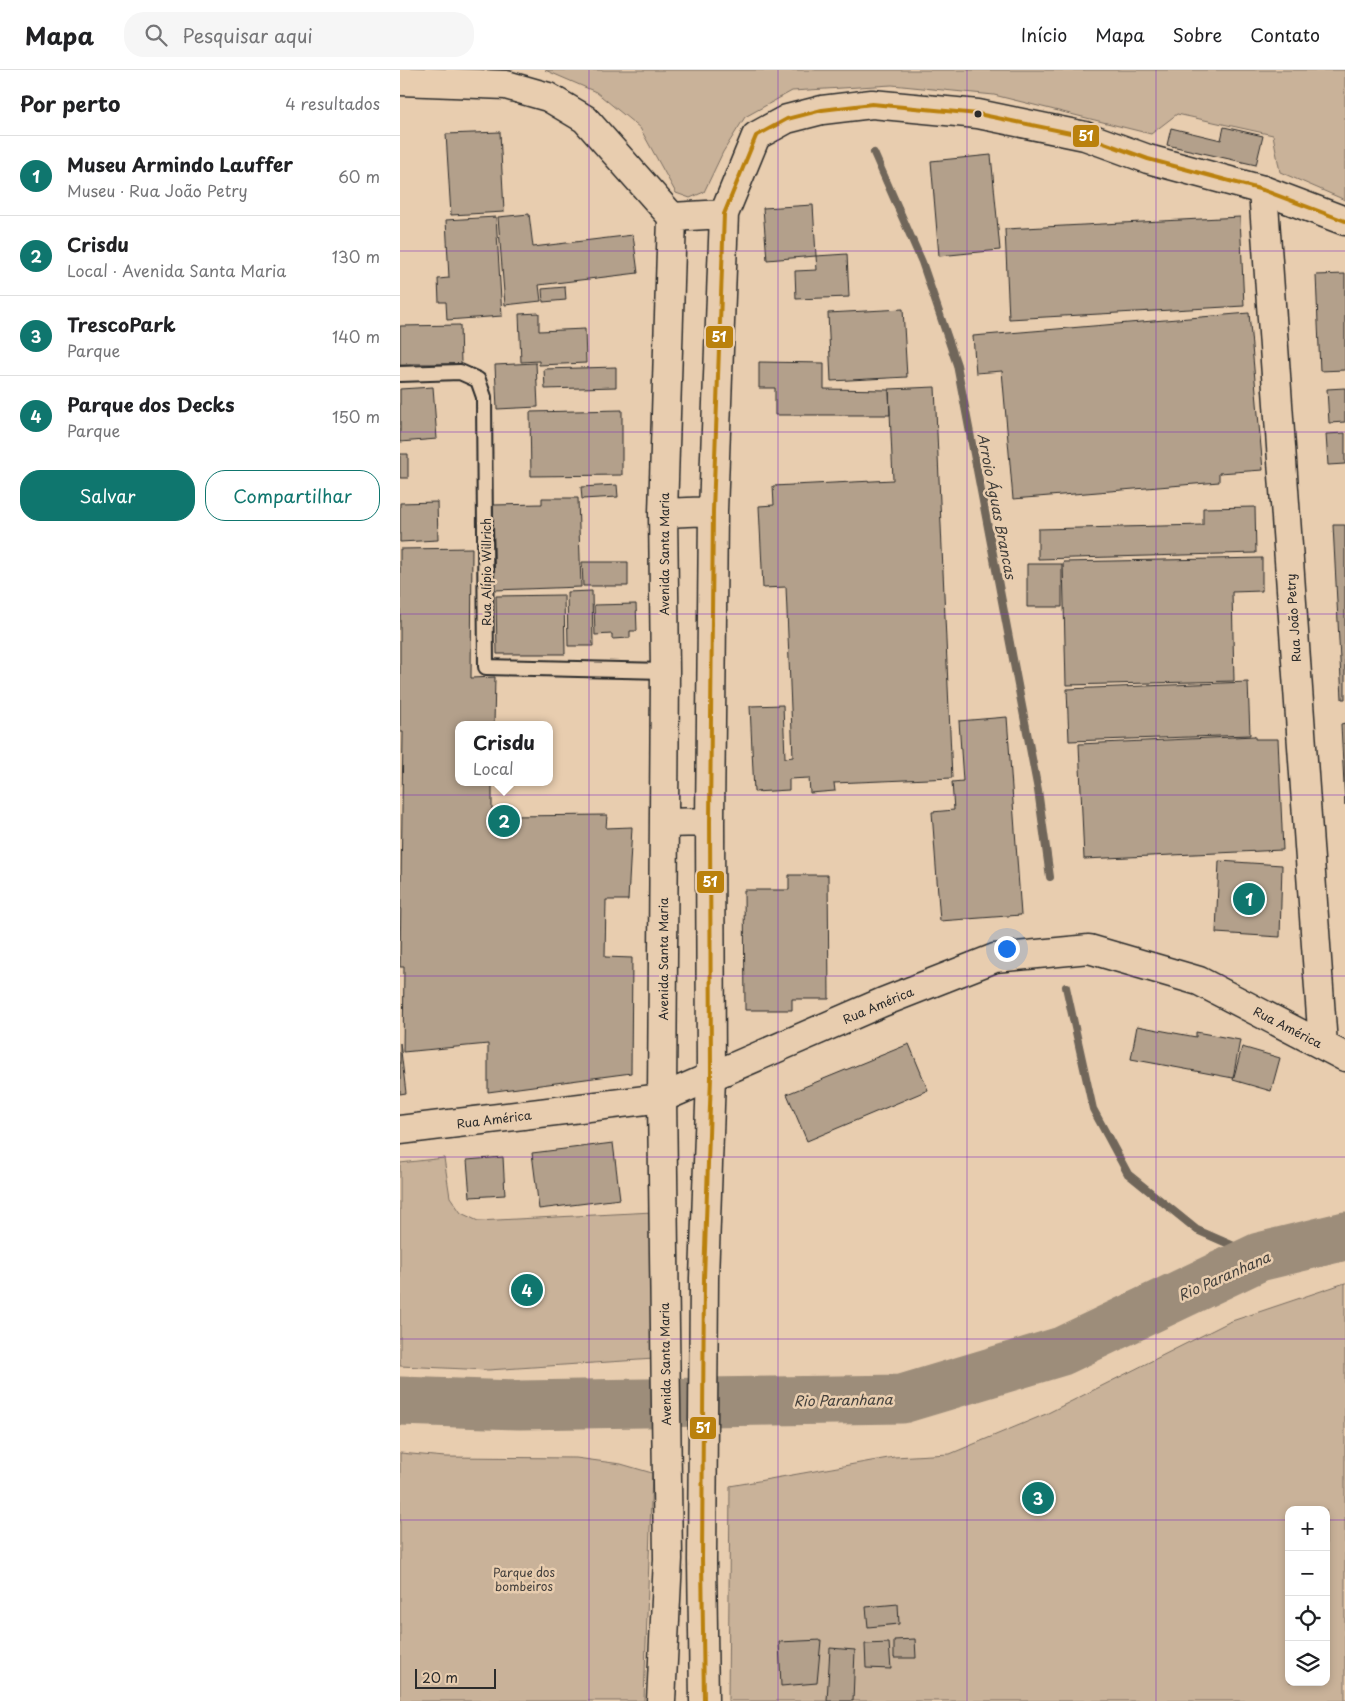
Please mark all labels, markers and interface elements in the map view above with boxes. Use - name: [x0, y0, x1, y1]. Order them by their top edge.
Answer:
- search box: [124, 12, 474, 57]
- text: Mapa: [25, 17, 94, 53]
- icon: search: [142, 21, 170, 49]
- text: Pesquisar aqui: [182, 21, 313, 49]
- text: Início: [1021, 21, 1067, 48]
- text: Mapa: [1095, 21, 1145, 48]
- text: Sobre: [1173, 21, 1222, 48]
- text: Contato: [1250, 21, 1320, 48]
- text: Por perto: [20, 87, 120, 119]
- text: 4 resultados: [285, 91, 380, 115]
- unlabelled marker: [973, 109, 983, 119]
- line badge: 51: [1072, 124, 1100, 148]
- text: 51: [1078, 125, 1094, 146]
- text: Museu Armindo Lauffer: [67, 150, 293, 178]
- text: 1: [32, 164, 40, 188]
- text: 60 m: [338, 164, 380, 188]
- text: Museu · Rua João Petry: [67, 178, 248, 202]
- text: Crisdu: [67, 230, 129, 258]
- text: 2: [30, 244, 42, 268]
- text: 130 m: [332, 244, 380, 268]
- text: Local · Avenida Santa Maria: [67, 258, 286, 282]
- text: TrescoPark: [67, 310, 176, 338]
- text: 3: [31, 324, 41, 348]
- text: 140 m: [332, 324, 380, 348]
- line badge: 51: [705, 325, 734, 349]
- text: 51: [711, 326, 727, 347]
- text: Parque: [67, 338, 120, 362]
- text: Parque dos Decks: [67, 390, 234, 418]
- text: 4: [31, 404, 41, 428]
- text: 150 m: [332, 404, 380, 428]
- text: Parque: [67, 418, 120, 442]
- water label: Arroio Águas Brancas: [973, 431, 1022, 582]
- button: Salvar: [20, 470, 195, 521]
- button: Compartilhar: [205, 470, 380, 521]
- street label: Avenida Santa Maria: [655, 492, 673, 616]
- street label: Rua Alípio Willrich: [477, 518, 495, 626]
- street label: Rua João Petry: [1281, 573, 1305, 663]
- popup: [455, 721, 553, 786]
- text: Crisdu: [473, 728, 535, 756]
- text: Local: [473, 756, 514, 780]
- pin: 2: [488, 802, 520, 840]
- line badge: 51: [696, 870, 725, 894]
- text: 51: [702, 871, 718, 892]
- pin: 1: [1233, 880, 1265, 918]
- street label: Avenida Santa Maria: [654, 897, 672, 1021]
- your location: [994, 936, 1020, 962]
- street label: Rua América: [840, 982, 916, 1028]
- street label: Rua América: [1250, 1002, 1326, 1052]
- street label: Rua América: [456, 1105, 533, 1133]
- water label: Rio Paranhana: [1175, 1246, 1274, 1306]
- pin: 4: [511, 1271, 543, 1309]
- street label: Avenida Santa Maria: [655, 1302, 675, 1426]
- water label: Rio Paranhana: [793, 1389, 894, 1411]
- line badge: 51: [689, 1416, 717, 1440]
- text: 51: [695, 1417, 711, 1438]
- pin: 3: [1022, 1479, 1054, 1517]
- map controls: [1285, 1506, 1330, 1686]
- button: +: [1285, 1506, 1330, 1551]
- button: −: [1285, 1551, 1330, 1596]
- park label: Parque dos bombeiros: [493, 1563, 556, 1595]
- button: locate: [1285, 1596, 1330, 1641]
- button: layers: [1285, 1641, 1330, 1686]
- scale bar: [415, 1666, 496, 1689]
- text: 20 m: [422, 1667, 458, 1688]

